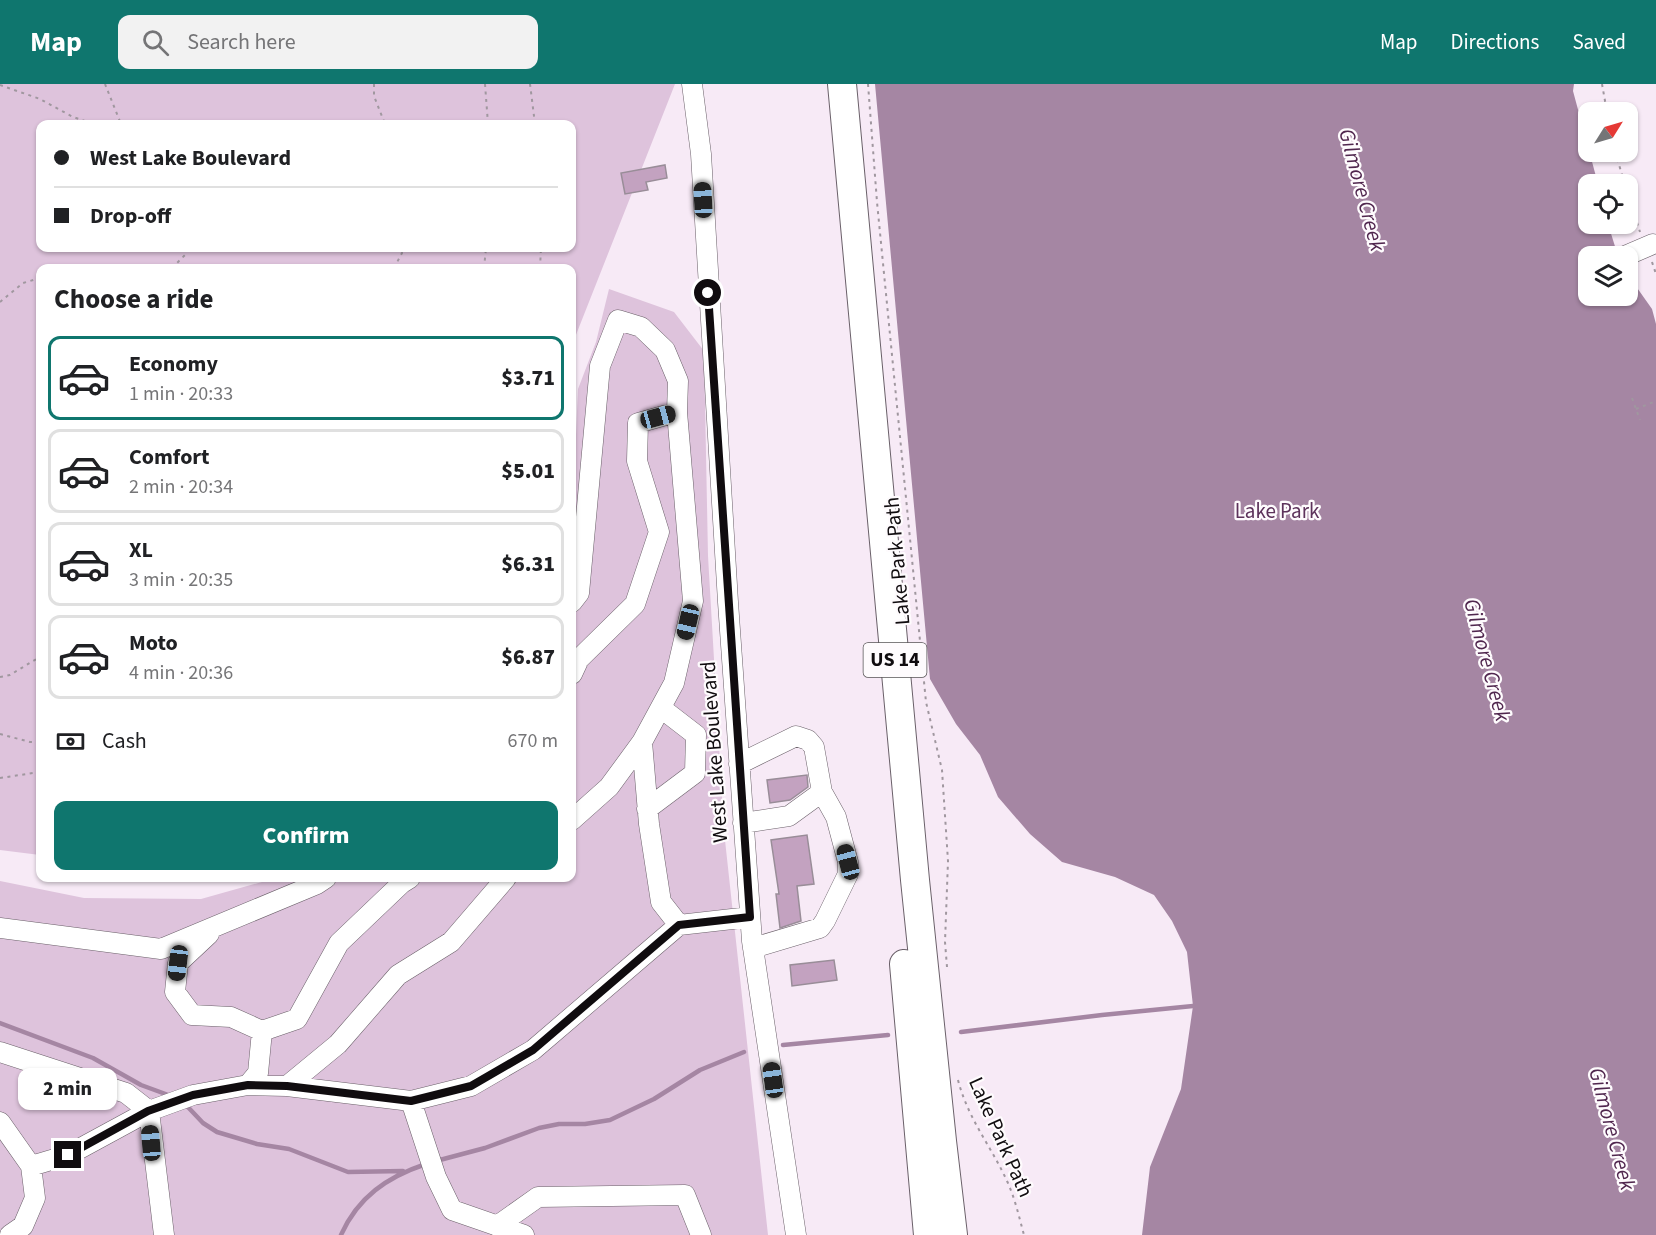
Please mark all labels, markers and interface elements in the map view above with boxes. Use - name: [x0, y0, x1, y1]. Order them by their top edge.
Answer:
- search box: [118, 15, 538, 69]
- text: Map: [30, 22, 82, 62]
- icon: search: [139, 26, 172, 59]
- text: Search here: [187, 26, 296, 58]
- text: Map: [1380, 27, 1418, 57]
- text: Directions: [1451, 27, 1539, 57]
- text: Saved: [1572, 27, 1626, 57]
- north arrow: [1578, 102, 1638, 162]
- map controls: [1578, 102, 1638, 306]
- water label: Gilmore Creek: [1330, 125, 1394, 255]
- text: West Lake Boulevard: [90, 142, 291, 174]
- button: locate: [1578, 174, 1638, 234]
- car: [693, 182, 713, 218]
- text: Drop-off: [90, 200, 171, 232]
- button: layers: [1578, 246, 1638, 306]
- route start: [694, 279, 721, 306]
- text: Choose a ride: [54, 280, 214, 319]
- text: Economy: [129, 348, 218, 380]
- icon: car: [57, 351, 111, 405]
- text: $3.71: [501, 362, 555, 394]
- text: 1 min · 20:33: [129, 380, 233, 408]
- car: [638, 404, 678, 430]
- text: Comfort: [129, 441, 210, 473]
- icon: car: [57, 444, 111, 498]
- text: $5.01: [501, 455, 555, 487]
- text: 2 min · 20:34: [129, 473, 233, 501]
- street label: Lake Park Path: [876, 496, 918, 626]
- park label: Lake Park: [1235, 496, 1320, 526]
- text: XL: [129, 534, 153, 566]
- icon: car: [57, 537, 111, 591]
- text: $6.31: [501, 548, 555, 580]
- text: 3 min · 20:35: [129, 566, 233, 594]
- water label: Gilmore Creek: [1455, 595, 1519, 725]
- car: [675, 602, 701, 642]
- text: Moto: [129, 627, 178, 659]
- icon: car: [57, 630, 111, 684]
- text: $6.87: [501, 641, 555, 673]
- road number: US 14: [864, 643, 926, 677]
- text: 4 min · 20:36: [129, 659, 233, 687]
- street label: West Lake Boulevard: [693, 660, 735, 844]
- icon: cash: [54, 725, 87, 758]
- text: Cash: [102, 725, 147, 757]
- text: 670 m: [508, 727, 558, 755]
- button: Confirm: [54, 801, 558, 870]
- car: [835, 842, 861, 882]
- car: [167, 944, 189, 982]
- car: [762, 1061, 784, 1099]
- water label: Gilmore Creek: [1580, 1064, 1644, 1194]
- callout: 2 min: [19, 1068, 118, 1110]
- street label: Lake Park Path: [961, 1072, 1041, 1202]
- text: 2 min: [43, 1075, 92, 1103]
- car: [140, 1124, 162, 1162]
- route end: [54, 1141, 81, 1168]

